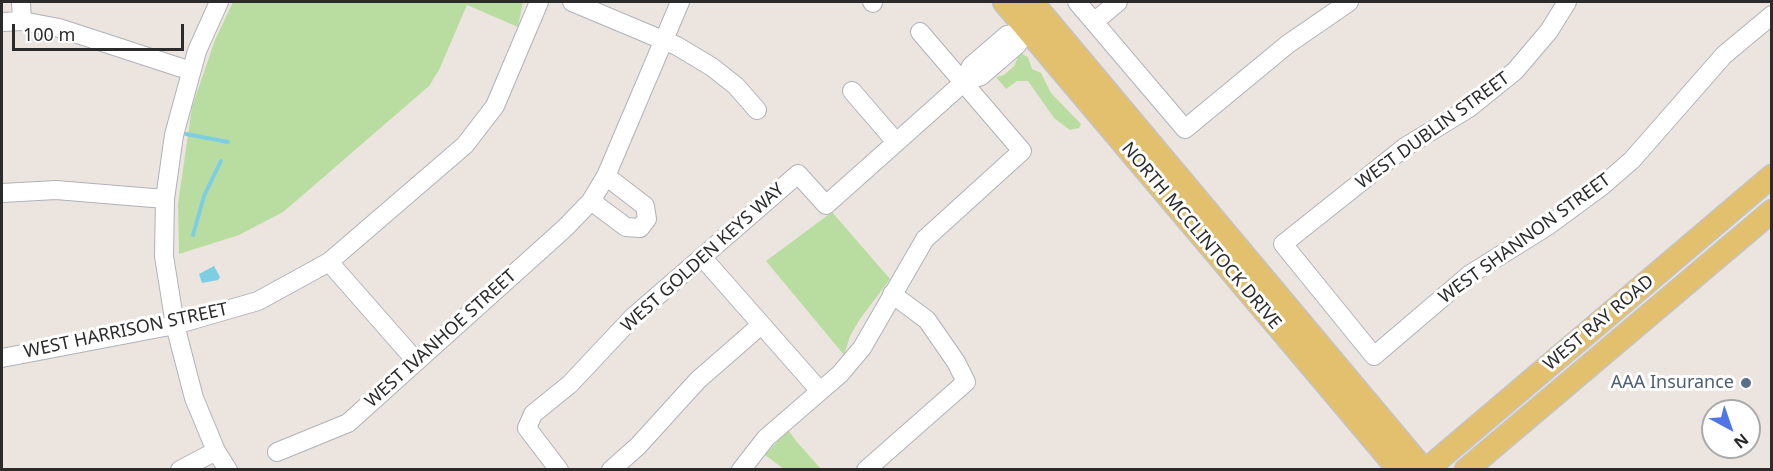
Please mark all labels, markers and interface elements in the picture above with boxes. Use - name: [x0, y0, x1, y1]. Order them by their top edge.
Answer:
- scale bar: [15, 12, 188, 50]
- text: 100 m: [23, 22, 75, 46]
- street label: WEST DUBLIN STREET: [1352, 68, 1514, 194]
- street label: NORTH MCCLINTOCK DRIVE: [1117, 138, 1285, 334]
- street label: WEST SHANNON STREET: [1435, 169, 1615, 309]
- street label: WEST GOLDEN KEYS WAY: [617, 179, 789, 337]
- street label: WEST IVANHOE STREET: [361, 265, 521, 413]
- street label: WEST RAY ROAD: [1539, 271, 1659, 375]
- street label: WEST HARRISON STREET: [22, 299, 230, 363]
- place label: AAA Insurance: [1611, 372, 1734, 394]
- marker: AAA Insurance: [1739, 376, 1753, 390]
- north arrow: [1701, 399, 1761, 459]
- text: N: [1729, 429, 1753, 454]

